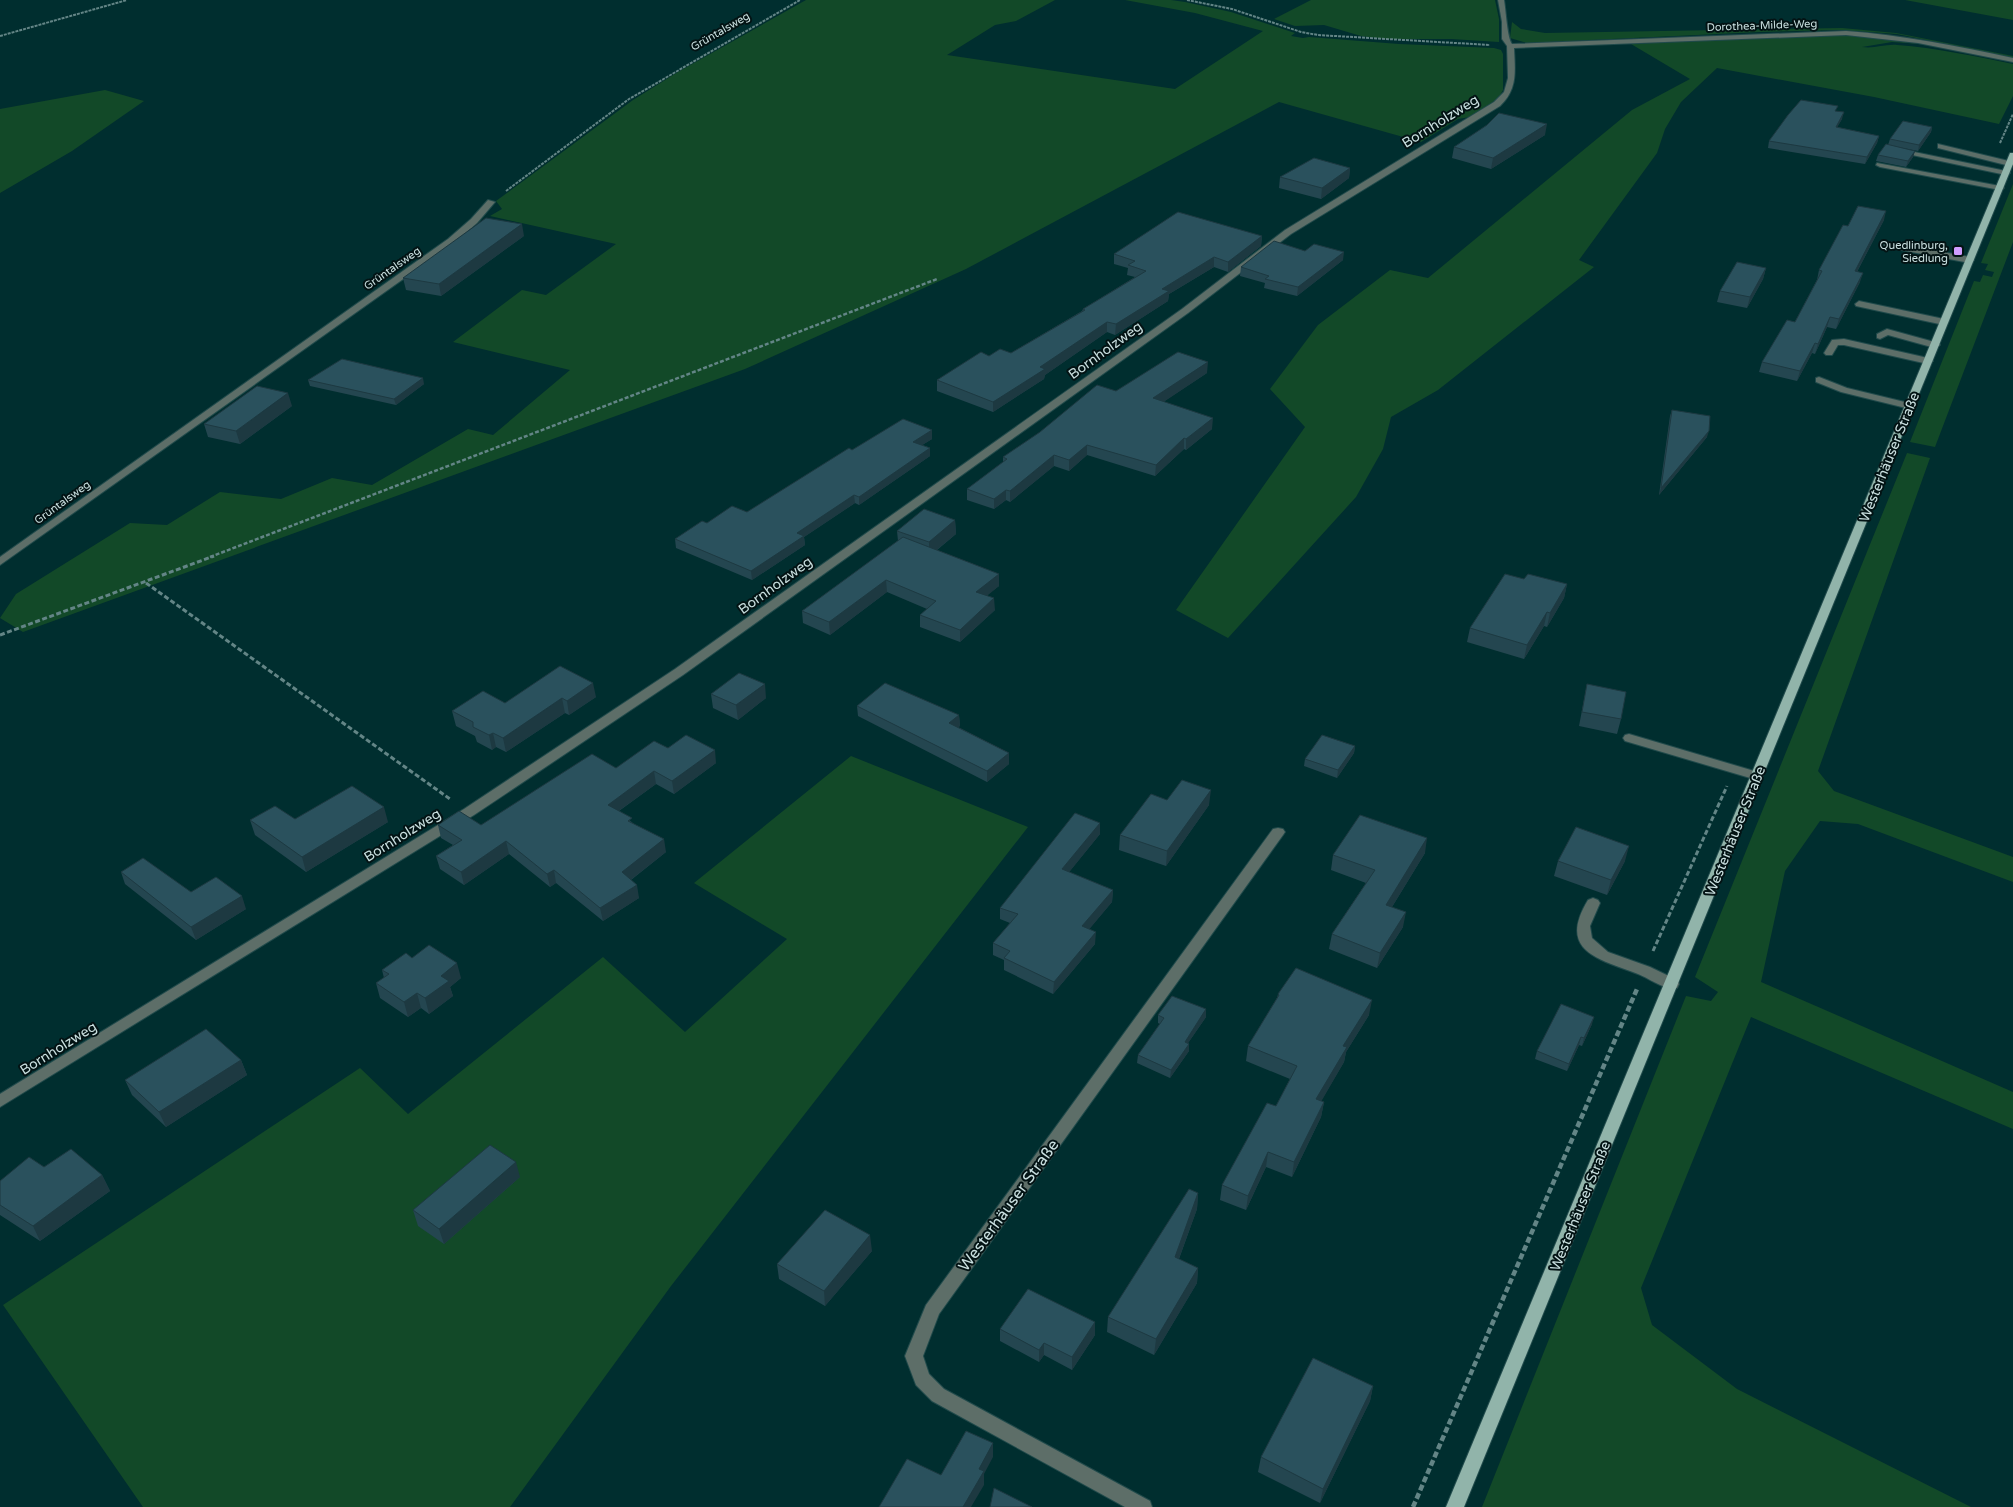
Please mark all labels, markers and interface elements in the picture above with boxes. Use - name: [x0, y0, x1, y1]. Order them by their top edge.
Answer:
- street label: Grüntalsweg: [688, 9, 752, 54]
- street label: Dorothea-Milde-Weg: [1706, 17, 1818, 34]
- street label: Bornholzweg: [1399, 91, 1482, 152]
- place label: Quedlinburg, Siedlung: [1880, 239, 1948, 265]
- street label: Grüntalsweg: [362, 244, 423, 293]
- marker: Quedlinburg, Siedlung: [1952, 245, 1964, 257]
- street label: Bornholzweg: [1065, 318, 1146, 383]
- street label: Westerhäuser Straße: [1856, 390, 1923, 525]
- street label: Grüntalsweg: [32, 478, 93, 527]
- street label: Bornholzweg: [735, 553, 816, 618]
- street label: Westerhäuser Straße: [1702, 764, 1769, 899]
- street label: Bornholzweg: [361, 805, 444, 866]
- street label: Bornholzweg: [17, 1018, 100, 1079]
- street label: Westerhäuser Straße: [954, 1136, 1063, 1275]
- street label: Westerhäuser Straße: [1547, 1139, 1614, 1274]

